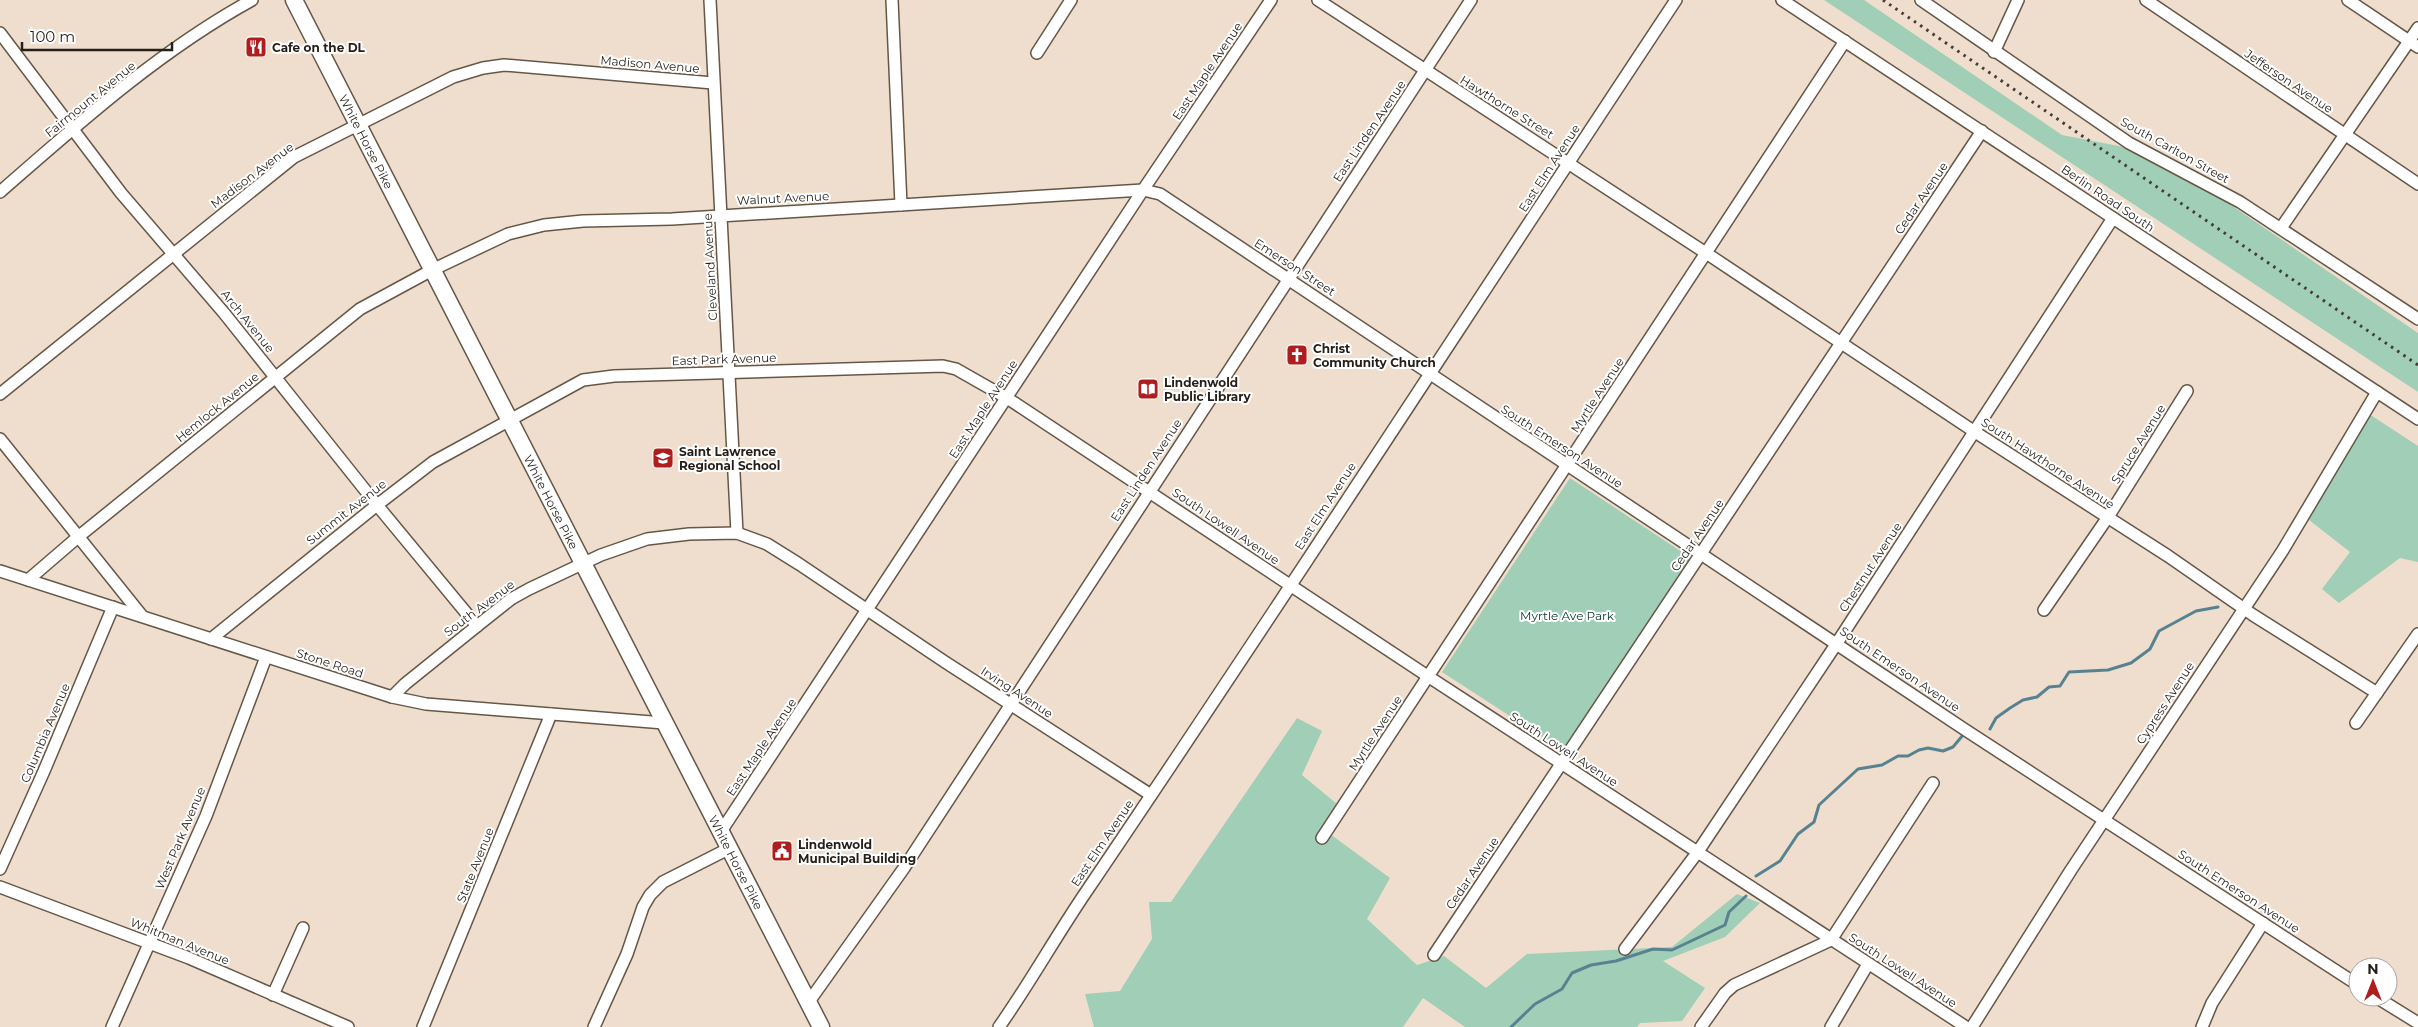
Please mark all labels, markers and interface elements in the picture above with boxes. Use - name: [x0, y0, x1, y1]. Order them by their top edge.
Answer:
- street label: East Maple Avenue: [1169, 19, 1245, 123]
- scale bar: [22, 20, 172, 52]
- text: 100 m: [30, 27, 75, 46]
- restaurant icon: Cafe on the DL: [244, 35, 268, 59]
- place label: Cafe on the DL: [272, 40, 366, 55]
- street label: Jefferson Avenue: [2241, 45, 2336, 116]
- street label: Madison Avenue: [600, 52, 700, 76]
- street label: Fairmount Avenue: [42, 58, 138, 140]
- street label: Hawthorne Street: [1458, 72, 1557, 142]
- street label: East Linden Avenue: [1329, 77, 1409, 185]
- street label: White Horse Pike: [336, 92, 397, 191]
- street label: South Carlton Street: [2118, 114, 2232, 186]
- street label: East Elm Avenue: [1515, 121, 1583, 215]
- street label: Madison Avenue: [208, 139, 296, 211]
- street label: Cedar Avenue: [1891, 159, 1951, 237]
- street label: Berlin Road South: [2059, 161, 2157, 235]
- street label: Walnut Avenue: [736, 188, 830, 208]
- street label: Cleveland Avenue: [700, 213, 720, 321]
- street label: Emerson Street: [1252, 235, 1338, 299]
- street label: Arch Avenue: [218, 287, 278, 355]
- place label: Christ Community Church: [1313, 341, 1436, 370]
- church icon: Christ Community Church: [1285, 343, 1309, 367]
- street label: East Park Avenue: [671, 350, 777, 368]
- street label: Myrtle Avenue: [1567, 355, 1627, 435]
- street label: East Maple Avenue: [946, 357, 1020, 461]
- street label: Hemlock Avenue: [172, 369, 262, 445]
- place label: Lindenwold Public Library: [1164, 375, 1251, 404]
- library icon: Lindenwold Public Library: [1136, 377, 1160, 401]
- street label: South Emerson Avenue: [1498, 401, 1626, 491]
- street label: Spruce Avenue: [2108, 402, 2168, 486]
- street label: South Hawthorne Avenue: [1979, 414, 2117, 512]
- street label: East Linden Avenue: [1107, 416, 1185, 524]
- place label: Saint Lawrence Regional School: [679, 444, 780, 473]
- school or university icon: Saint Lawrence Regional School: [651, 446, 675, 470]
- street label: White Horse Pike: [521, 452, 582, 551]
- street label: East Elm Avenue: [1291, 459, 1359, 553]
- street label: Summit Avenue: [303, 476, 389, 548]
- street label: South Lowell Avenue: [1170, 485, 1282, 567]
- street label: Cedar Avenue: [1667, 496, 1727, 574]
- street label: Chestnut Avenue: [1835, 519, 1905, 615]
- street label: South Avenue: [441, 577, 517, 639]
- park label: Myrtle Ave Park: [1520, 608, 1615, 623]
- street label: South Emerson Avenue: [1837, 623, 1963, 715]
- street label: Stone Road: [295, 645, 365, 681]
- street label: Cypress Avenue: [2133, 659, 2197, 747]
- street label: Irving Avenue: [978, 663, 1056, 721]
- street label: Columbia Avenue: [17, 681, 73, 785]
- street label: Myrtle Avenue: [1345, 693, 1405, 773]
- street label: East Maple Avenue: [723, 695, 799, 799]
- street label: South Lowell Avenue: [1507, 708, 1621, 790]
- street label: West Park Avenue: [152, 785, 208, 891]
- street label: East Elm Avenue: [1067, 797, 1137, 889]
- street label: White Horse Pike: [706, 813, 767, 912]
- street label: State Avenue: [453, 825, 497, 905]
- street label: Cedar Avenue: [1442, 834, 1502, 912]
- place label: Lindenwold Municipal Building: [798, 837, 916, 866]
- public building icon: Lindenwold Municipal Building: [770, 839, 794, 863]
- street label: South Emerson Avenue: [2175, 846, 2303, 936]
- street label: Whitman Avenue: [128, 914, 232, 968]
- street label: South Lowell Avenue: [1846, 929, 1960, 1011]
- north arrow: [2348, 957, 2398, 1007]
- text: N: [2367, 960, 2379, 978]

